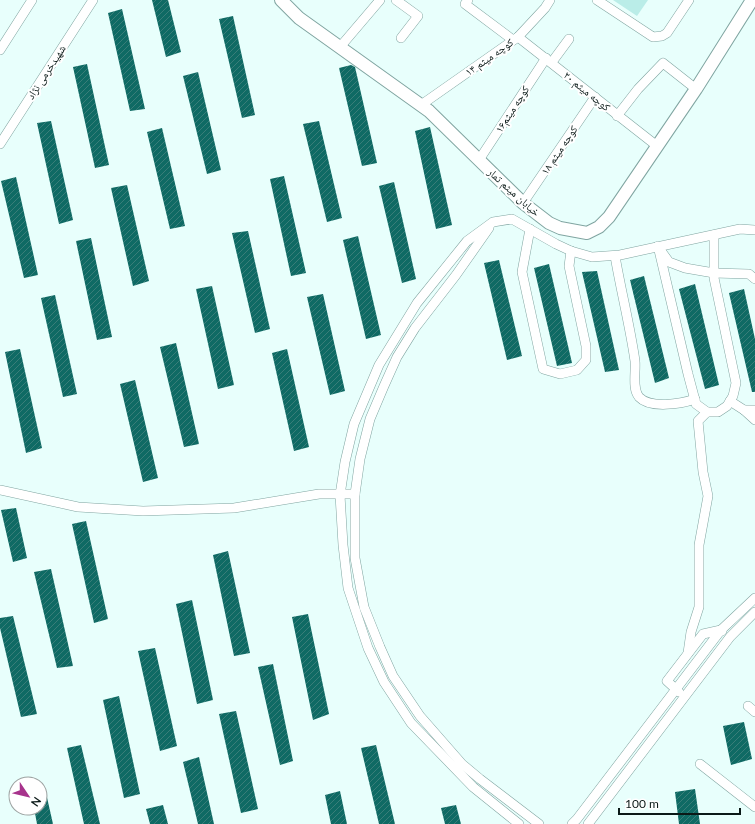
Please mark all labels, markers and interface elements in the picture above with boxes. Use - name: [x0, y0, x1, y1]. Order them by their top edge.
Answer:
- street label: کوچه میثم ۱۴: [462, 35, 517, 80]
- street label: شهیدخرمی نژاد: [23, 42, 69, 102]
- street label: کوچه میثم ۲۰: [560, 68, 613, 115]
- street label: کوچه میثم۱۶: [492, 83, 533, 136]
- street label: کوچه میثم ۱۸: [538, 123, 582, 178]
- street label: خیابان میثم تمار: [483, 164, 543, 220]
- north arrow: [8, 776, 48, 816]
- scale bar: [619, 790, 740, 816]
- text: N: [29, 795, 44, 809]
- text: 100 m: [625, 796, 659, 811]

